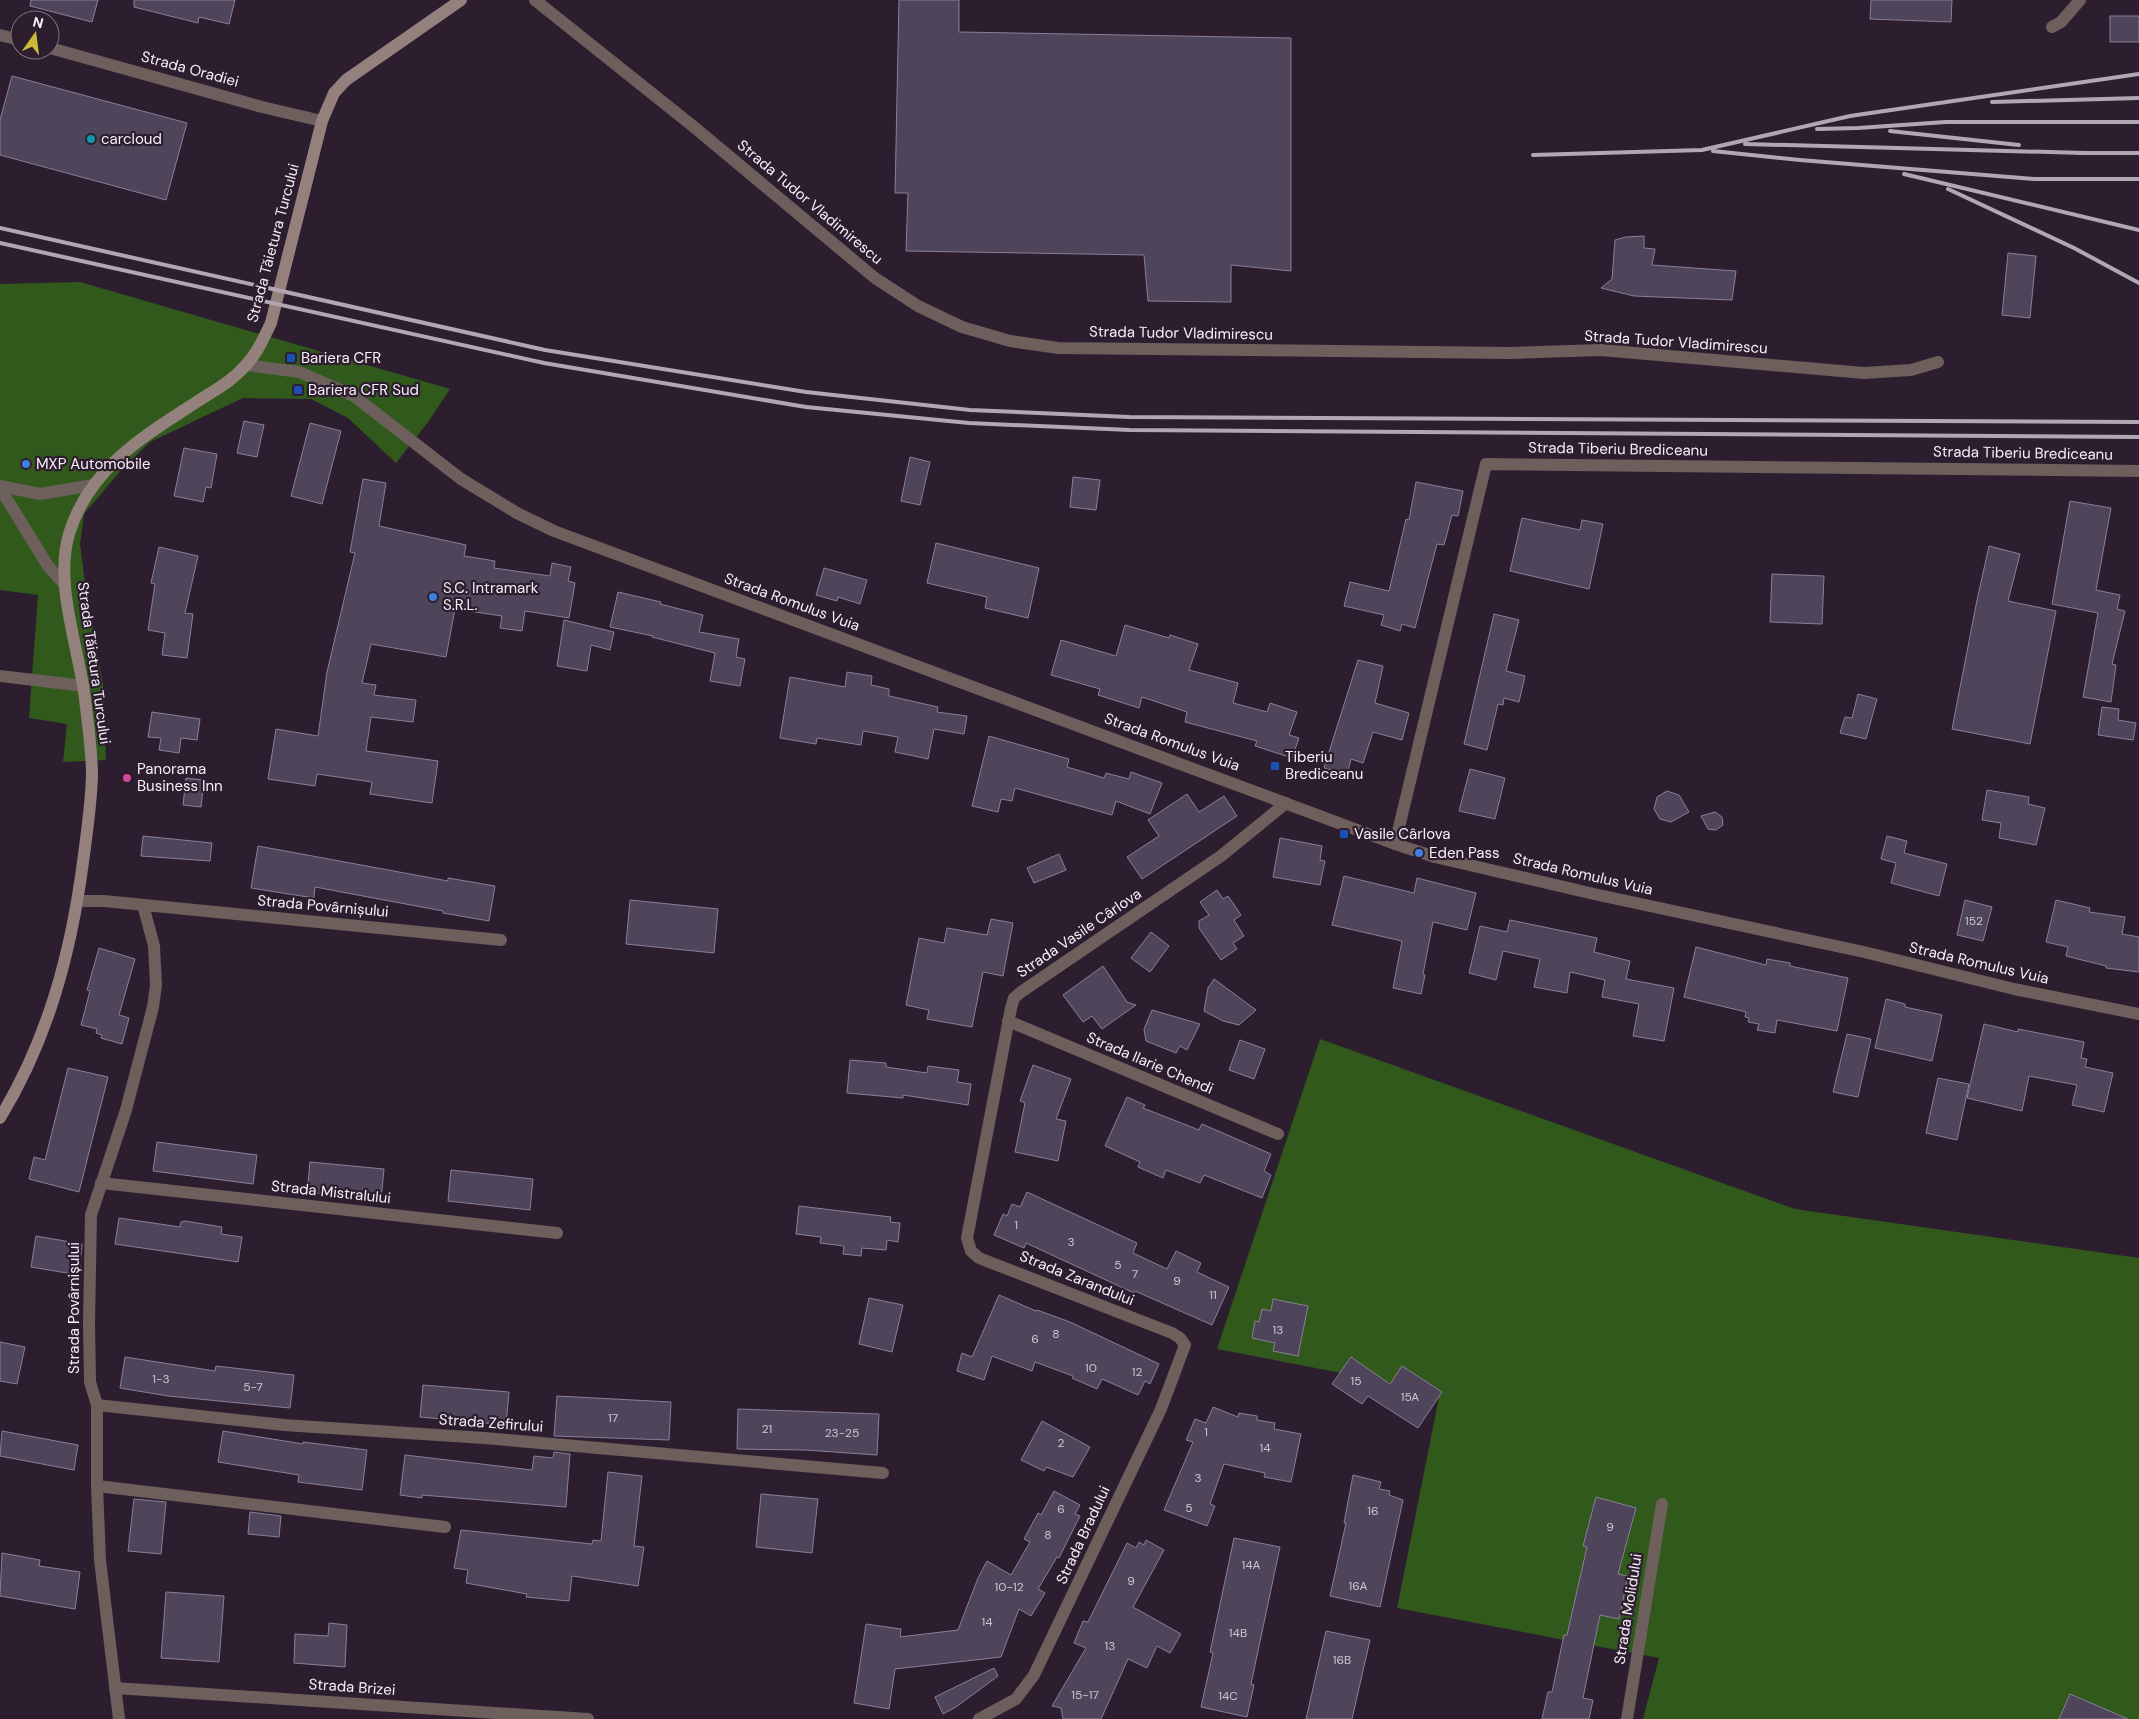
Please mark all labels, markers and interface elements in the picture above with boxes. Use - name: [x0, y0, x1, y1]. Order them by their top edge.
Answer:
- north arrow: [10, 10, 60, 60]
- text: N: [31, 12, 45, 32]
- street label: Strada Oradiei: [139, 46, 241, 92]
- place label: carcloud: [101, 129, 162, 149]
- marker: carcloud: [85, 133, 97, 145]
- street label: Strada Tudor Vladimirescu: [733, 135, 887, 269]
- street label: Strada Tăietura Turcului: [242, 161, 304, 325]
- street label: Strada Tudor Vladimirescu: [1089, 321, 1273, 345]
- street label: Strada Tudor Vladimirescu: [1584, 326, 1768, 358]
- place label: Bariera CFR: [301, 348, 381, 368]
- marker: Bariera CFR: [285, 352, 297, 364]
- place label: Bariera CFR Sud: [308, 380, 419, 400]
- marker: Bariera CFR Sud: [292, 384, 304, 396]
- street label: Strada Tiberiu Brediceanu: [1528, 437, 1708, 461]
- street label: Strada Tiberiu Brediceanu: [1933, 441, 2113, 465]
- place label: MXP Automobile: [36, 454, 150, 474]
- marker: MXP Automobile: [20, 458, 32, 470]
- street label: Strada Romulus Vuia: [721, 568, 863, 636]
- place label: S.C. Intramark S.R.L.: [443, 578, 539, 615]
- street label: Strada Tăietura Turcului: [73, 581, 115, 745]
- marker: S.C. Intramark S.R.L.: [427, 591, 439, 603]
- street label: Strada Romulus Vuia: [1101, 708, 1243, 776]
- place label: Tiberiu Brediceanu: [1285, 747, 1363, 784]
- place label: Panorama Business Inn: [137, 759, 223, 796]
- marker: Tiberiu Brediceanu: [1269, 760, 1281, 772]
- marker: Panorama Business Inn: [121, 772, 133, 784]
- place label: Vasile Cârlova: [1354, 824, 1450, 844]
- marker: Vasile Cârlova: [1338, 828, 1350, 840]
- place label: Eden Pass: [1429, 843, 1500, 863]
- marker: Eden Pass: [1413, 847, 1425, 859]
- street label: Strada Romulus Vuia: [1511, 848, 1655, 900]
- street label: Strada Vasile Cârlova: [1013, 884, 1145, 982]
- street label: Strada Povârnișului: [257, 890, 389, 922]
- house number: 152: [1965, 913, 1983, 929]
- street label: Strada Romulus Vuia: [1907, 937, 2051, 989]
- street label: Strada Ilarie Chendi: [1083, 1027, 1217, 1099]
- street label: Strada Mistralului: [270, 1176, 392, 1208]
- house number: 1: [1014, 1217, 1018, 1233]
- house number: 3: [1067, 1234, 1075, 1250]
- street label: Strada Povârnișului: [64, 1242, 84, 1374]
- street label: Strada Zarandului: [1017, 1246, 1137, 1310]
- house number: 5: [1114, 1257, 1122, 1273]
- house number: 7: [1132, 1266, 1138, 1282]
- house number: 9: [1173, 1273, 1181, 1289]
- house number: 11: [1209, 1287, 1217, 1303]
- house number: 13: [1273, 1322, 1283, 1338]
- house number: 8: [1052, 1326, 1060, 1342]
- house number: 6: [1031, 1331, 1039, 1347]
- house number: 10: [1085, 1360, 1097, 1376]
- house number: 12: [1132, 1364, 1142, 1380]
- house number: 1-3: [152, 1371, 170, 1387]
- house number: 15: [1350, 1373, 1362, 1389]
- house number: 5-7: [243, 1379, 263, 1395]
- house number: 15A: [1401, 1389, 1419, 1405]
- street label: Strada Zefirului: [438, 1409, 544, 1437]
- house number: 17: [608, 1410, 618, 1426]
- house number: 21: [762, 1421, 772, 1437]
- house number: 1: [1204, 1424, 1208, 1440]
- house number: 23-25: [825, 1425, 859, 1441]
- house number: 2: [1058, 1435, 1065, 1451]
- house number: 14: [1259, 1440, 1271, 1456]
- house number: 3: [1194, 1470, 1202, 1486]
- street label: Strada Bradului: [1052, 1483, 1114, 1587]
- house number: 5: [1185, 1500, 1193, 1516]
- house number: 6: [1057, 1501, 1065, 1517]
- house number: 16: [1367, 1503, 1379, 1519]
- house number: 9: [1606, 1519, 1614, 1535]
- house number: 8: [1044, 1527, 1052, 1543]
- street label: Strada Molidului: [1609, 1552, 1647, 1666]
- house number: 14A: [1242, 1557, 1261, 1573]
- house number: 9: [1127, 1573, 1135, 1589]
- house number: 16A: [1349, 1578, 1367, 1594]
- house number: 10-12: [994, 1579, 1024, 1595]
- house number: 14: [981, 1614, 993, 1630]
- house number: 14B: [1229, 1625, 1247, 1641]
- house number: 13: [1105, 1638, 1115, 1654]
- house number: 16B: [1333, 1652, 1351, 1668]
- street label: Strada Brizei: [308, 1674, 396, 1700]
- house number: 15-17: [1071, 1687, 1099, 1703]
- house number: 14C: [1218, 1688, 1238, 1704]

